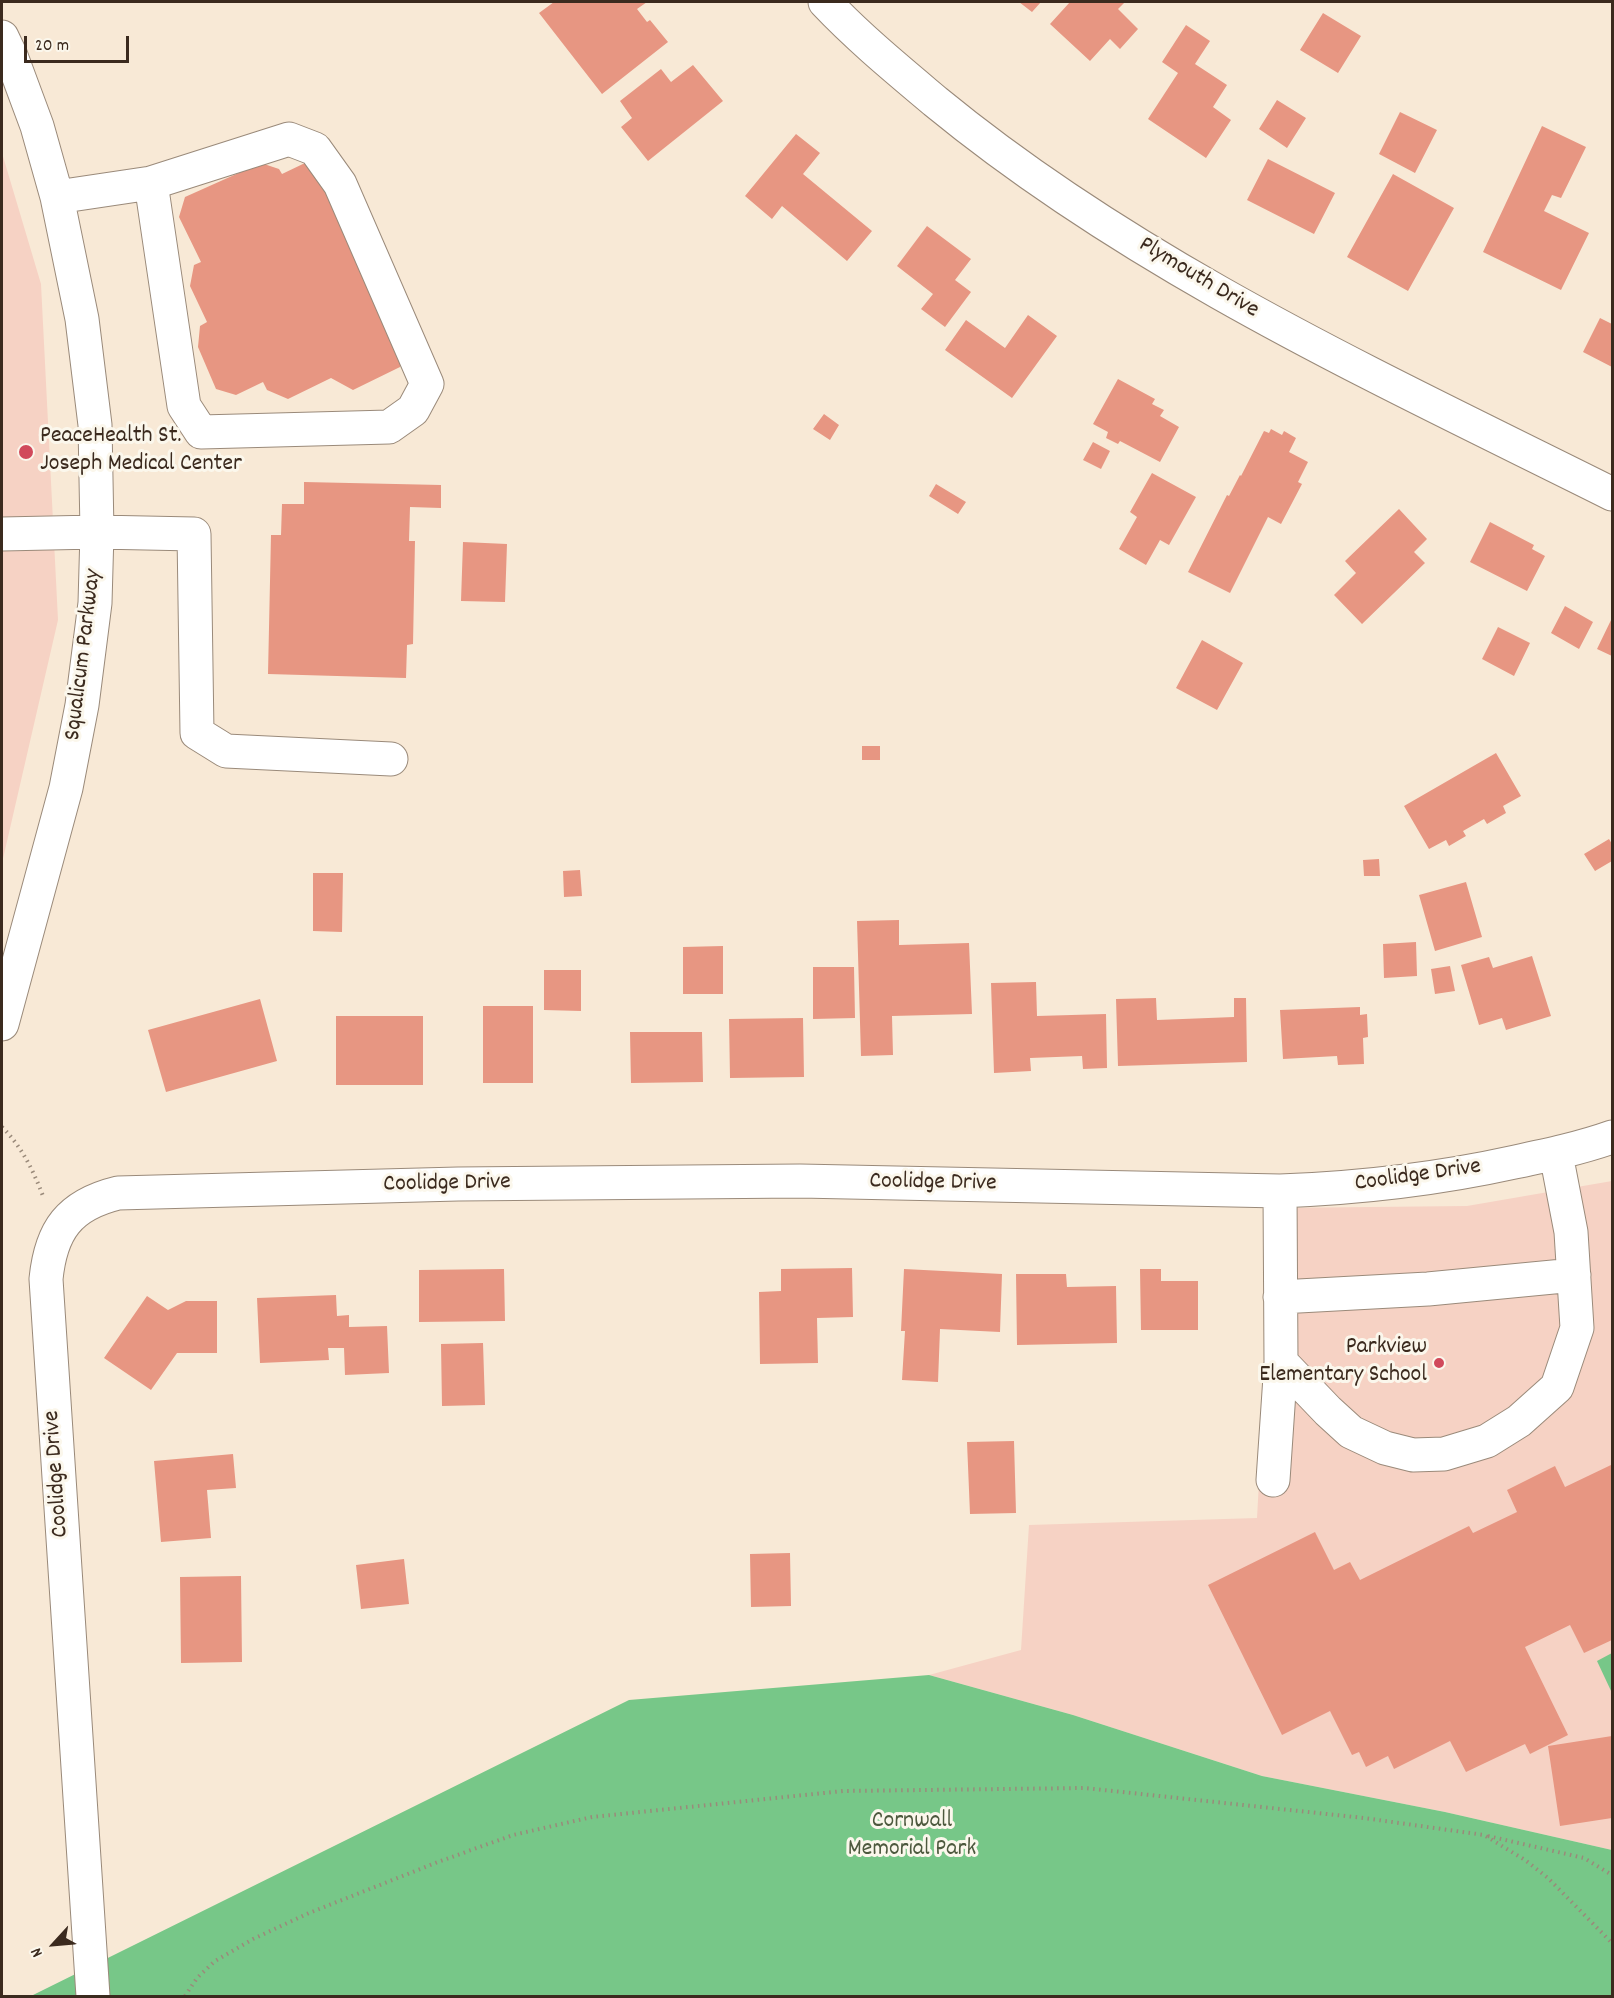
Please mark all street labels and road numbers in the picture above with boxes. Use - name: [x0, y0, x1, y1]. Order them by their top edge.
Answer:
- street label: Plymouth Drive: [1133, 232, 1263, 326]
- street label: Squalicum Parkway: [60, 568, 110, 742]
- street label: Coolidge Drive: [1353, 1154, 1483, 1200]
- street label: Coolidge Drive: [869, 1168, 997, 1200]
- street label: Coolidge Drive: [383, 1169, 511, 1201]
- street label: Coolidge Drive: [39, 1409, 77, 1539]

